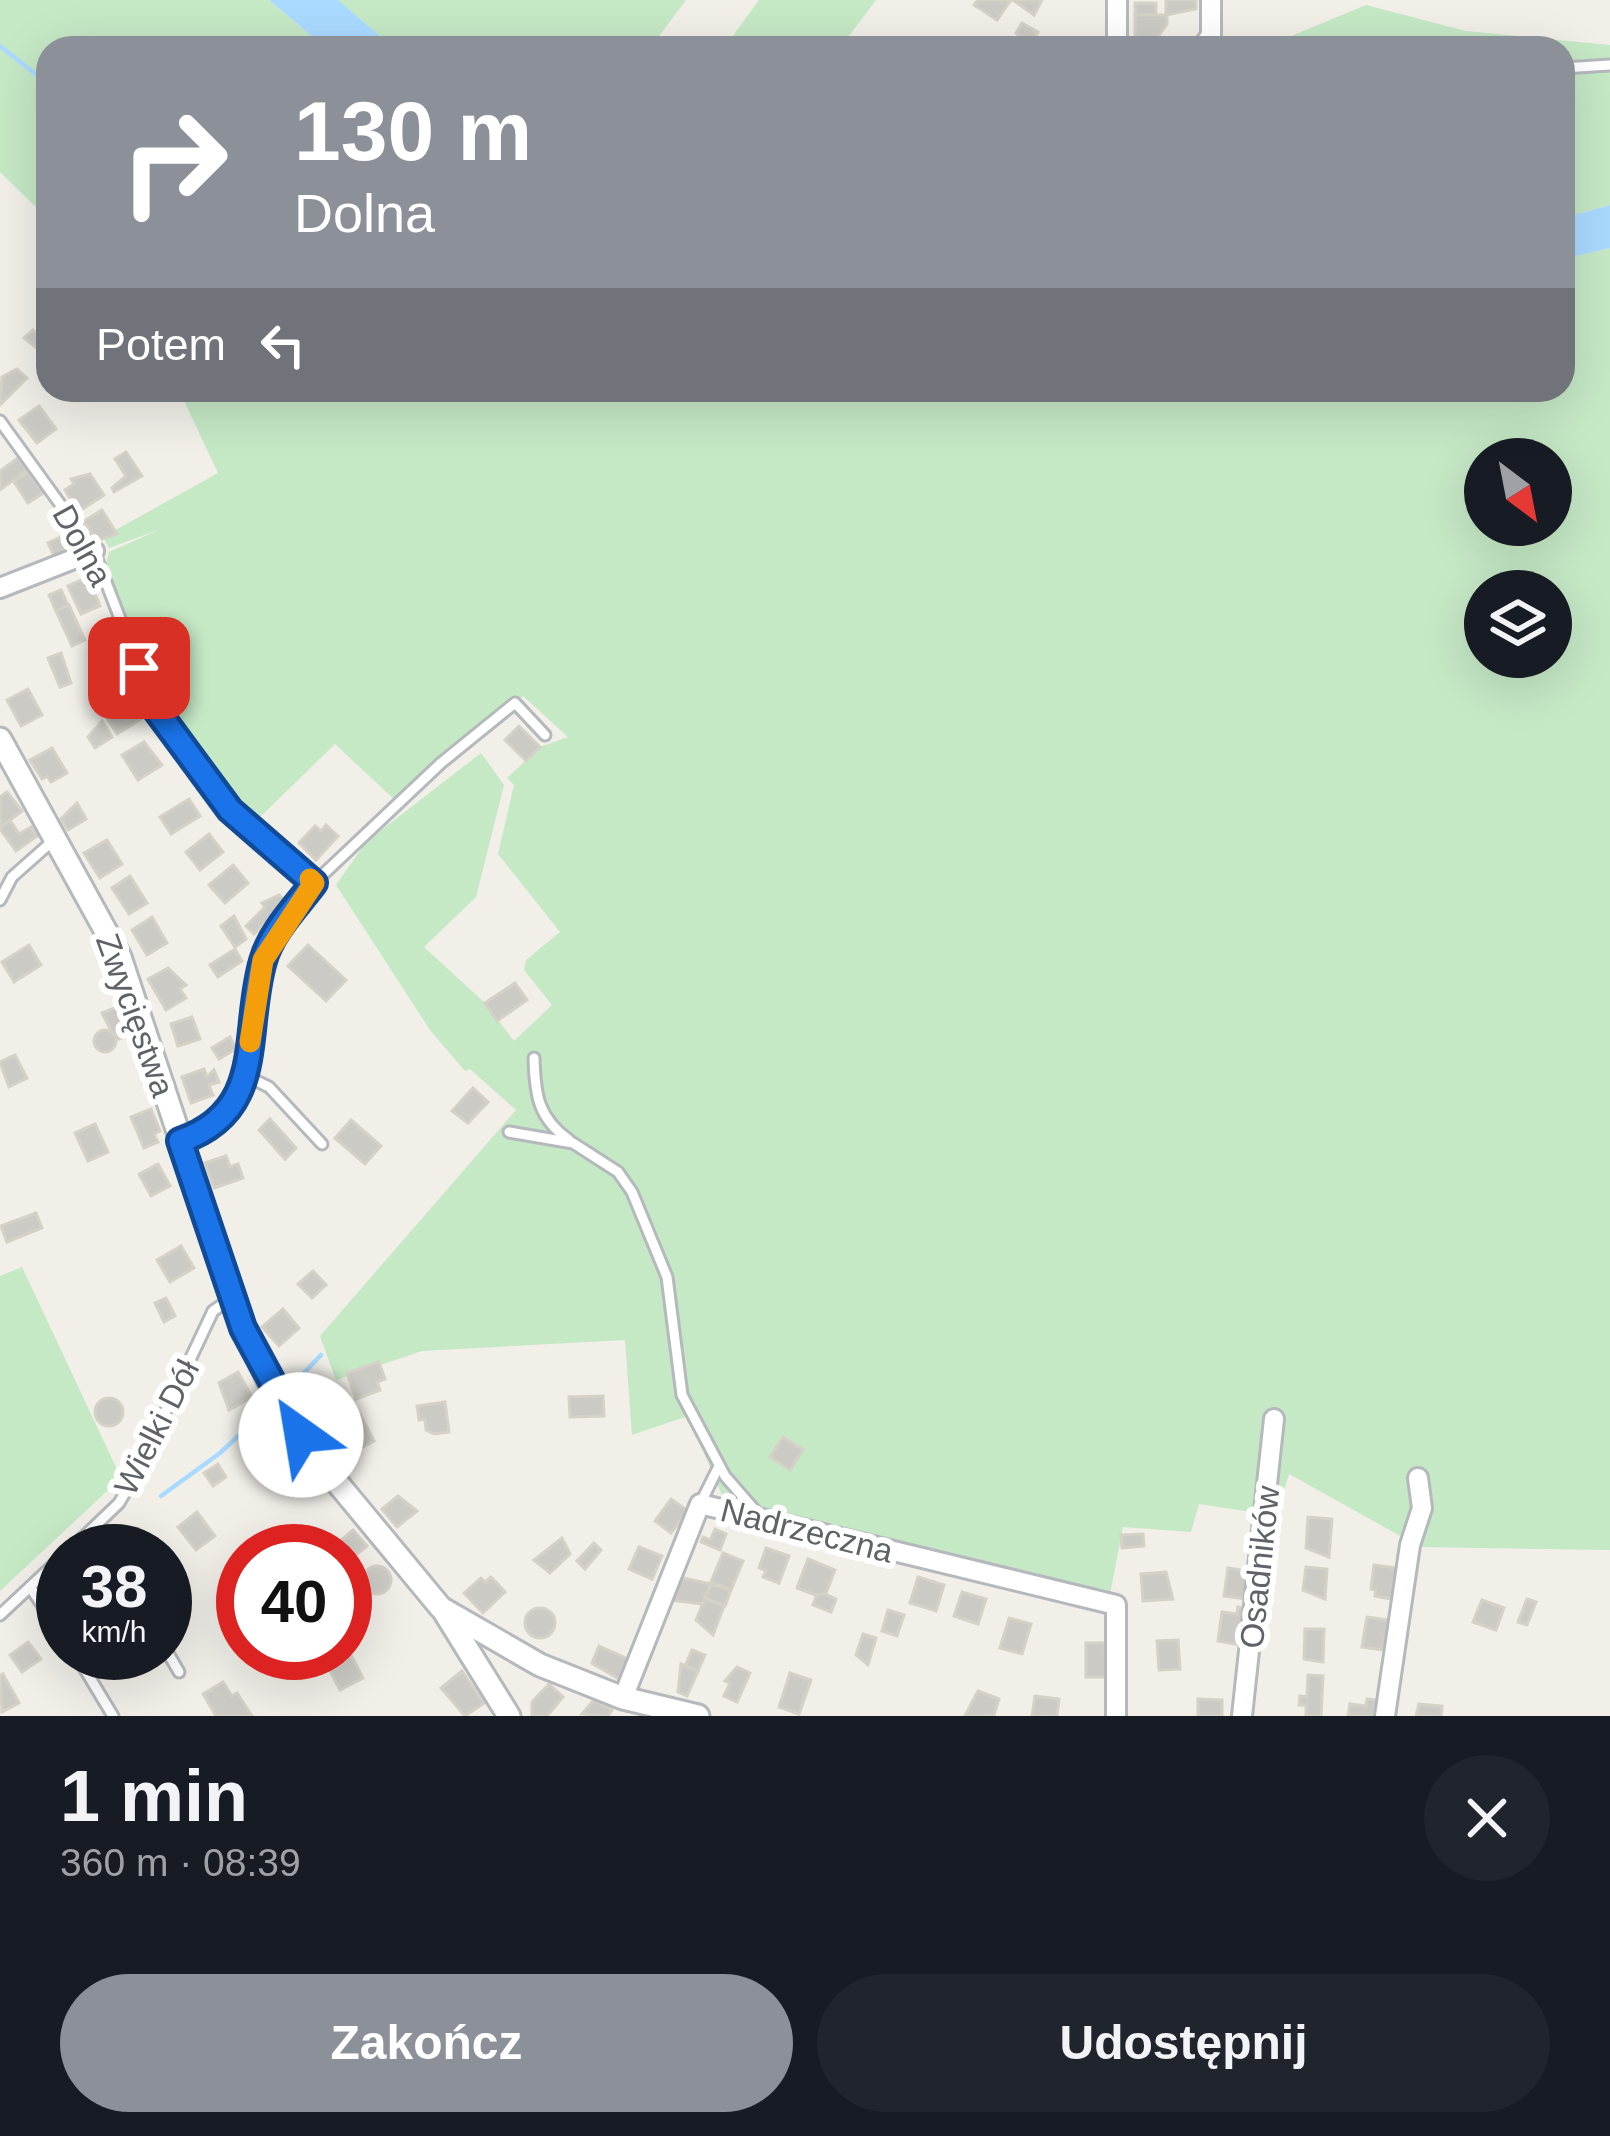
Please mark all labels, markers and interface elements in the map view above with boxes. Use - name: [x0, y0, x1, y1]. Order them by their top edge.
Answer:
- icon: right: [96, 84, 252, 240]
- text: 130 m: [294, 84, 532, 178]
- text: Dolna: [294, 183, 435, 243]
- icon: left: [250, 312, 316, 378]
- text: Potem: [96, 319, 226, 370]
- north arrow: [1464, 438, 1572, 546]
- map controls: [1464, 438, 1572, 678]
- street label: Dolna: [45, 499, 120, 592]
- button: layers: [1464, 570, 1572, 678]
- pin: [88, 617, 190, 719]
- icon: arrive: [106, 635, 172, 701]
- street label: Zwycięstwa: [89, 929, 182, 1102]
- street label: Wielki Dół: [107, 1353, 207, 1501]
- position arrow: [238, 1372, 364, 1498]
- street label: Osadników: [1233, 1484, 1286, 1650]
- street label: Nadrzeczna: [717, 1491, 897, 1570]
- speed limit sign: 40: [216, 1524, 372, 1680]
- text: 38: [81, 1553, 147, 1620]
- text: km/h: [81, 1615, 147, 1648]
- button: close: [1424, 1755, 1550, 1881]
- text: 1 min: [60, 1756, 248, 1836]
- text: 360 m · 08:39: [60, 1841, 301, 1884]
- button: Zakończ: [60, 1974, 793, 2112]
- button: Udostępnij: [817, 1974, 1550, 2112]

